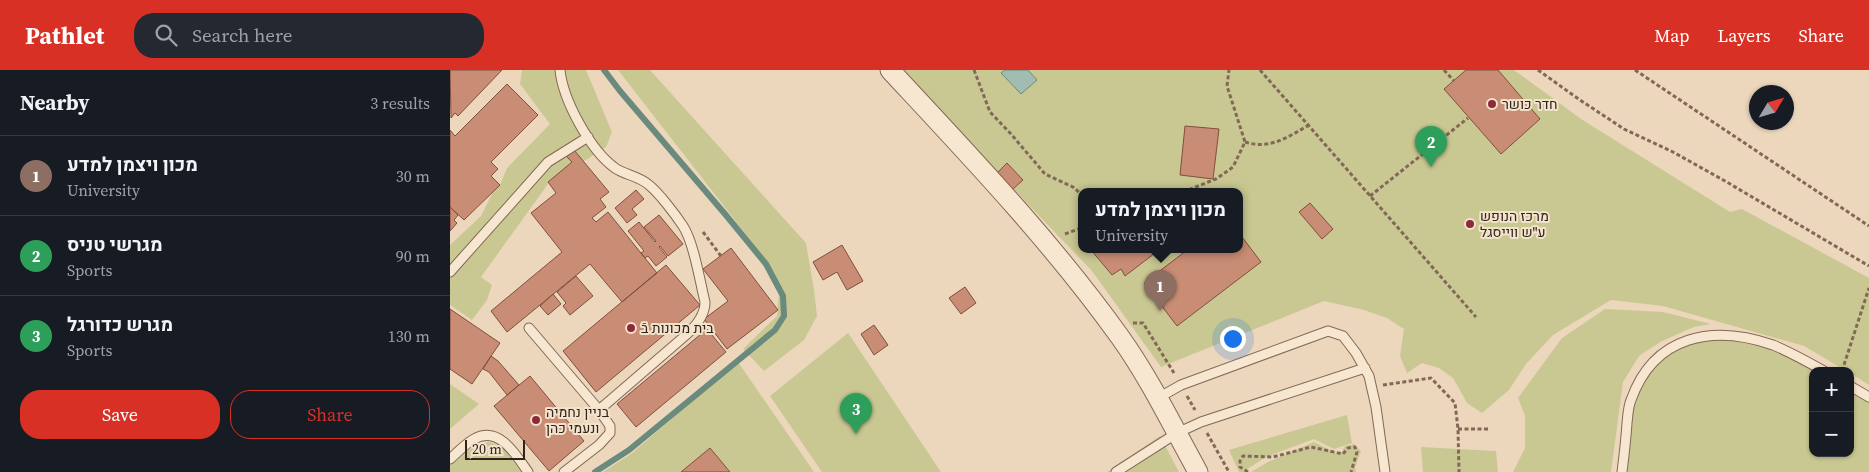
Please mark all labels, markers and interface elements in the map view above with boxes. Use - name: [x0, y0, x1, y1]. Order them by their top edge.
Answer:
- search box: [134, 13, 484, 58]
- text: Pathlet: [25, 19, 104, 52]
- icon: search: [152, 21, 180, 49]
- text: Search here: [192, 22, 293, 48]
- text: Map: [1654, 23, 1689, 48]
- text: Layers: [1717, 23, 1770, 48]
- text: Share: [1798, 23, 1844, 48]
- north arrow: [1749, 85, 1794, 130]
- text: Nearby: [20, 88, 90, 117]
- text: 3 results: [370, 92, 430, 114]
- place label: חדר כושר: [1502, 94, 1558, 114]
- marker: חדר כושר: [1486, 98, 1498, 110]
- pin: 2: [1415, 126, 1447, 167]
- text: מכון ויצמן למדע: [67, 151, 198, 177]
- text: 1: [32, 165, 40, 187]
- text: 30 m: [396, 165, 430, 187]
- text: University: [67, 179, 140, 201]
- popup: [1078, 188, 1243, 253]
- text: מכון ויצמן למדע: [1095, 196, 1226, 222]
- place label: מרכז הנופש ע"ש ווייסגל: [1480, 206, 1549, 242]
- marker: מרכז הנופש ע"ש ווייסגל: [1464, 218, 1476, 230]
- text: University: [1095, 224, 1168, 246]
- text: מגרשי טניס: [67, 231, 163, 257]
- text: 2: [32, 245, 40, 267]
- text: 90 m: [396, 245, 430, 267]
- text: Sports: [67, 259, 112, 281]
- pin: 1: [1144, 270, 1176, 311]
- text: מגרש כדורגל: [67, 311, 173, 337]
- place label: בית מכונות בֿ: [641, 318, 714, 338]
- marker: בית מכונות בֿ: [625, 322, 637, 334]
- text: 3: [32, 325, 40, 347]
- text: 130 m: [388, 325, 430, 347]
- your location: [1220, 326, 1246, 352]
- text: Sports: [67, 339, 112, 361]
- map controls: [1809, 367, 1854, 457]
- button: +: [1809, 367, 1854, 412]
- button: Save: [20, 390, 220, 439]
- button: Share: [230, 390, 430, 439]
- pin: 3: [840, 393, 872, 434]
- place label: בניין נחמיה ונעמי כהן: [546, 402, 610, 438]
- button: −: [1809, 412, 1854, 457]
- marker: בניין נחמיה ונעמי כהן: [530, 414, 542, 426]
- scale bar: [465, 437, 525, 460]
- text: 20 m: [472, 439, 502, 459]

